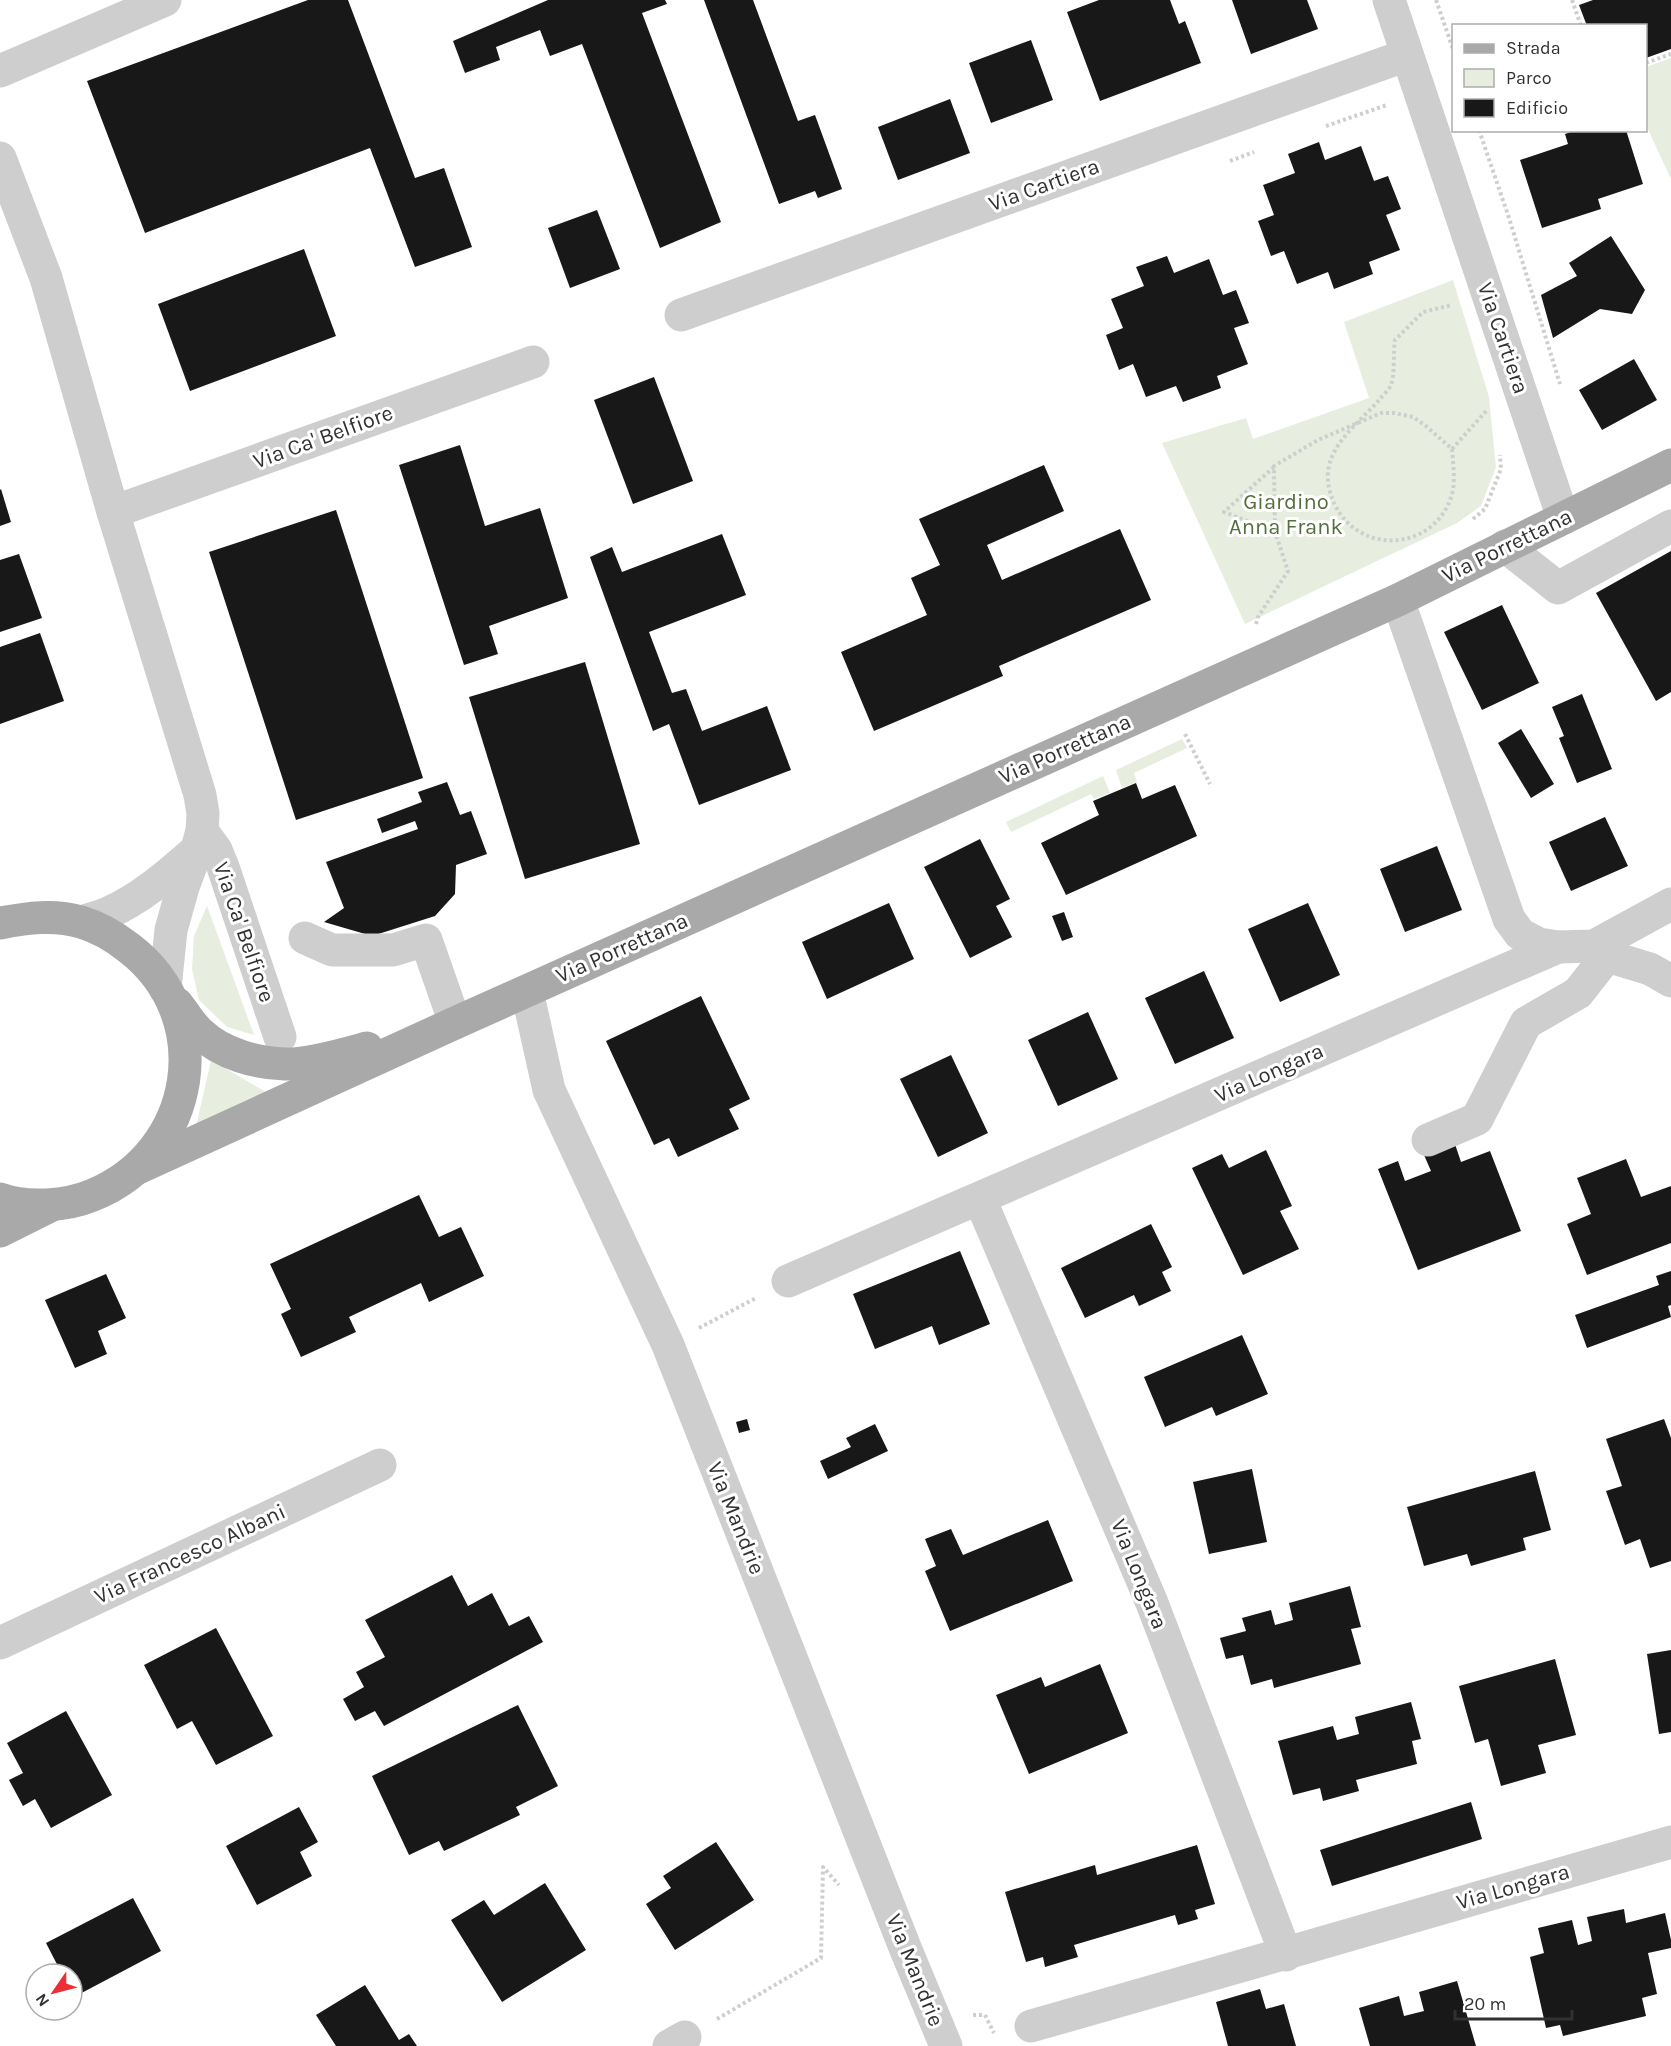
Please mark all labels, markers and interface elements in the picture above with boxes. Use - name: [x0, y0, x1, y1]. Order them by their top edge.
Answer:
- legend: [1452, 24, 1647, 132]
- text: Strada: [1506, 37, 1561, 59]
- text: Parco: [1506, 67, 1552, 89]
- text: Edificio: [1506, 97, 1568, 119]
- street label: Via Cartiera: [985, 153, 1103, 217]
- street label: Via Cartiera: [1472, 279, 1534, 397]
- street label: Via Ca' Belfiore: [250, 400, 396, 474]
- park label: Giardino Anna Frank: [1229, 489, 1343, 540]
- street label: Via Porrettana: [1438, 503, 1576, 589]
- street label: Via Porrettana: [995, 708, 1135, 790]
- street label: Via Ca' Belfiore: [208, 858, 280, 1006]
- street label: Via Porrettana: [552, 907, 692, 989]
- street label: Via Longara: [1211, 1037, 1327, 1109]
- street label: Via Mandrie: [702, 1458, 770, 1578]
- street label: Via Francesco Albani: [90, 1498, 290, 1610]
- street label: Via Longara: [1105, 1515, 1173, 1633]
- street label: Via Longara: [1453, 1858, 1573, 1916]
- street label: Via Mandrie: [881, 1910, 949, 2030]
- north arrow: [24, 1962, 84, 2022]
- scale bar: [1455, 1983, 1572, 2021]
- text: N: [31, 1990, 53, 2010]
- text: 20 m: [1464, 1993, 1506, 2015]

